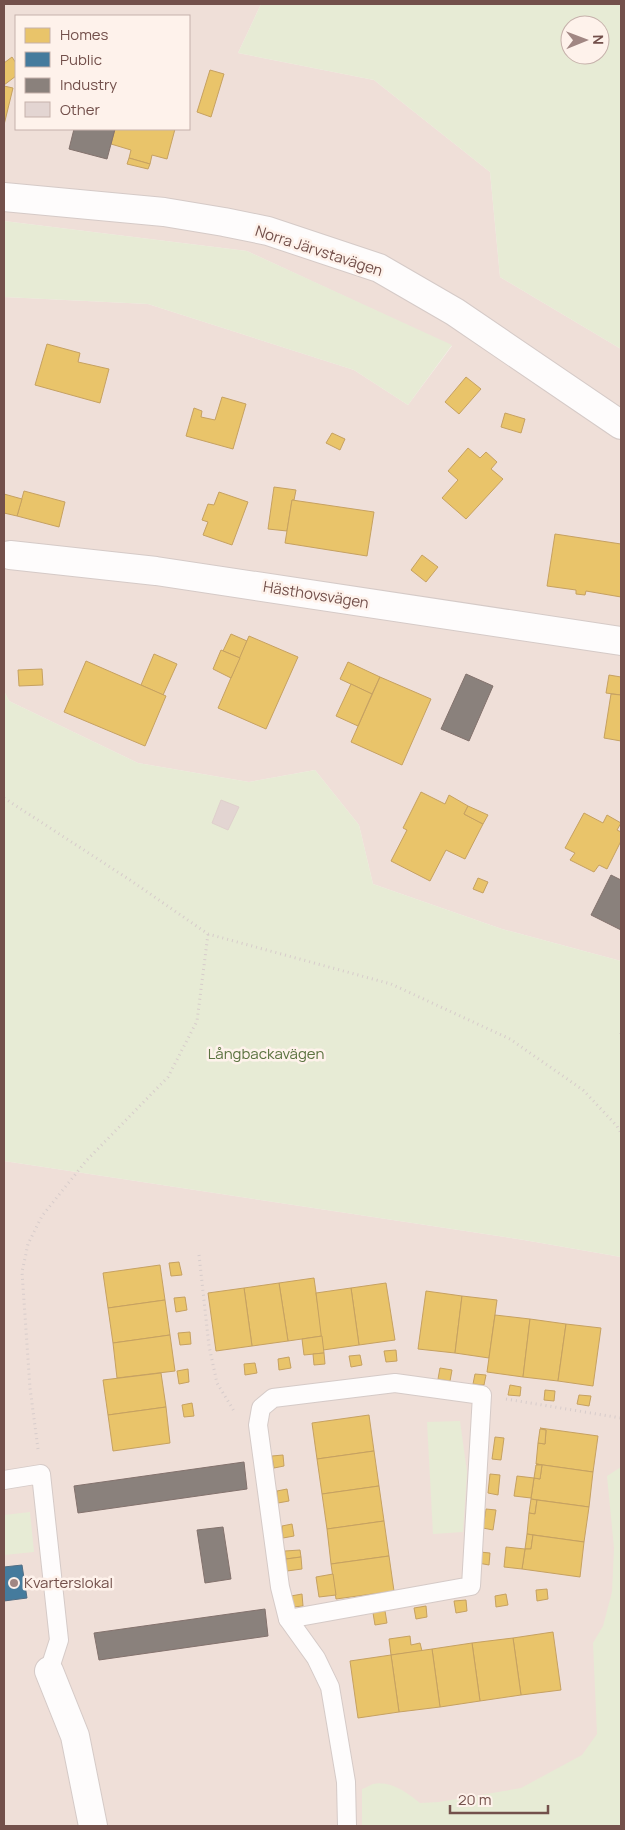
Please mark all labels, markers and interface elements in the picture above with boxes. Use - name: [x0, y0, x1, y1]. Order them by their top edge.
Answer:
- legend: [15, 15, 190, 130]
- north arrow: [560, 15, 610, 65]
- text: Homes: [60, 24, 109, 45]
- text: N: [589, 35, 608, 45]
- text: Public: [60, 49, 102, 70]
- text: Industry: [60, 74, 117, 95]
- text: Other: [60, 99, 101, 120]
- street label: Norra Järvstavägen: [253, 220, 386, 281]
- street label: Hästhovsvägen: [262, 576, 370, 613]
- park label: Långbackavägen: [208, 1043, 324, 1064]
- place label: Kvarterslokal: [24, 1572, 113, 1593]
- marker: Kvarterslokal: [8, 1577, 20, 1589]
- scale bar: [450, 1782, 548, 1814]
- text: 20 m: [458, 1789, 491, 1810]

